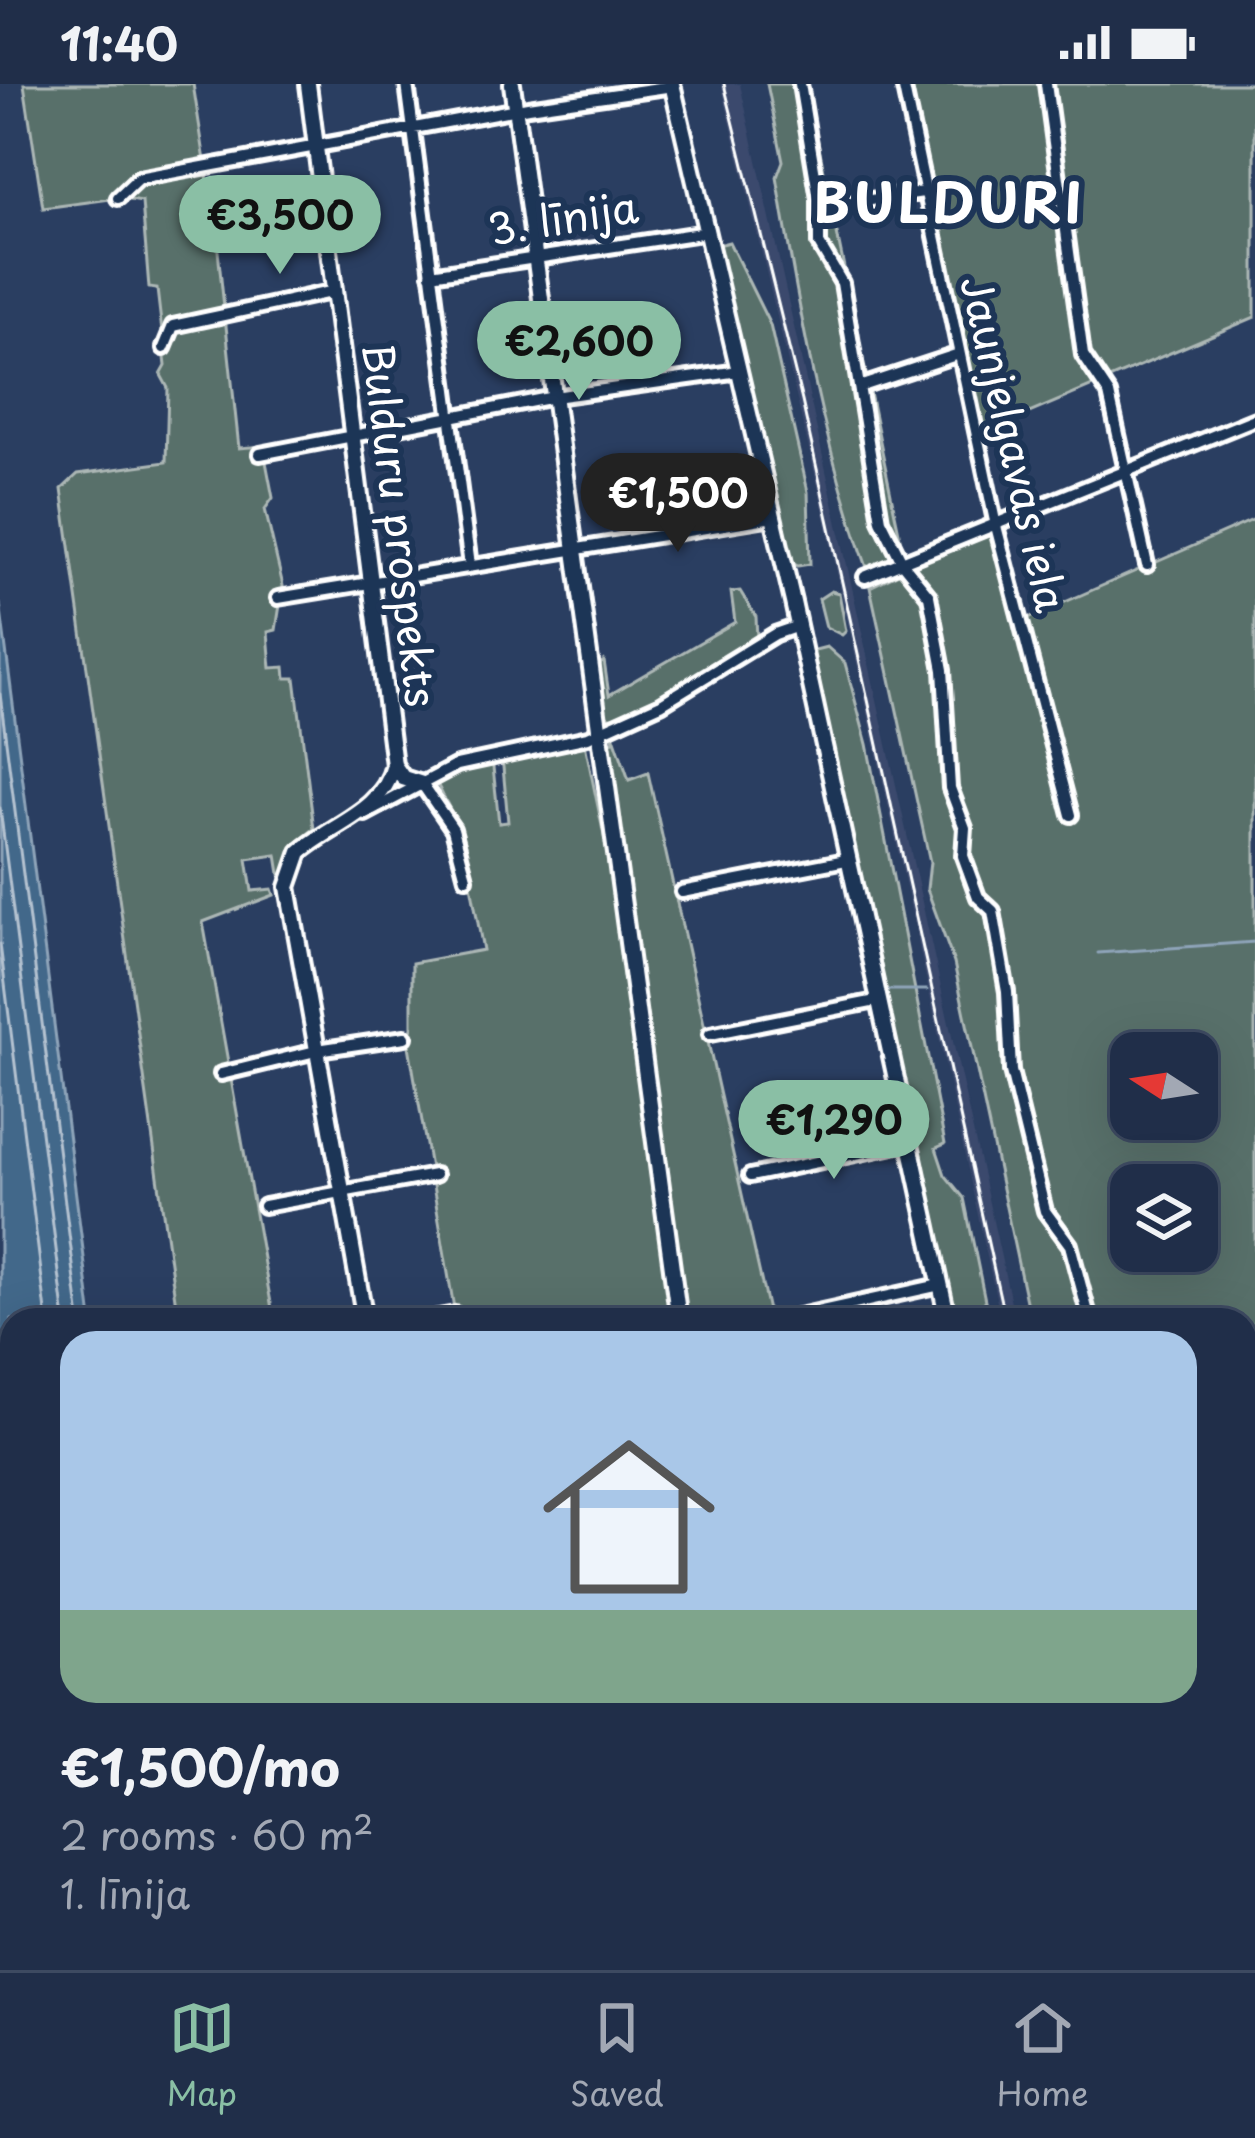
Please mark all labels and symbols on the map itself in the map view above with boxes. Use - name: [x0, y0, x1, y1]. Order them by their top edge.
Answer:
- district label: BULDURI: [813, 160, 1085, 241]
- street label: 3. līnija: [483, 174, 643, 259]
- pin: €3,500: [182, 175, 378, 277]
- street label: Jaunjelgavas iela: [946, 269, 1085, 618]
- pin: €2,600: [481, 301, 677, 403]
- street label: Bulduru prospekts: [348, 339, 455, 710]
- pin: €1,500: [580, 453, 776, 555]
- north arrow: [1110, 1032, 1218, 1140]
- pin: €1,290: [736, 1080, 932, 1182]

